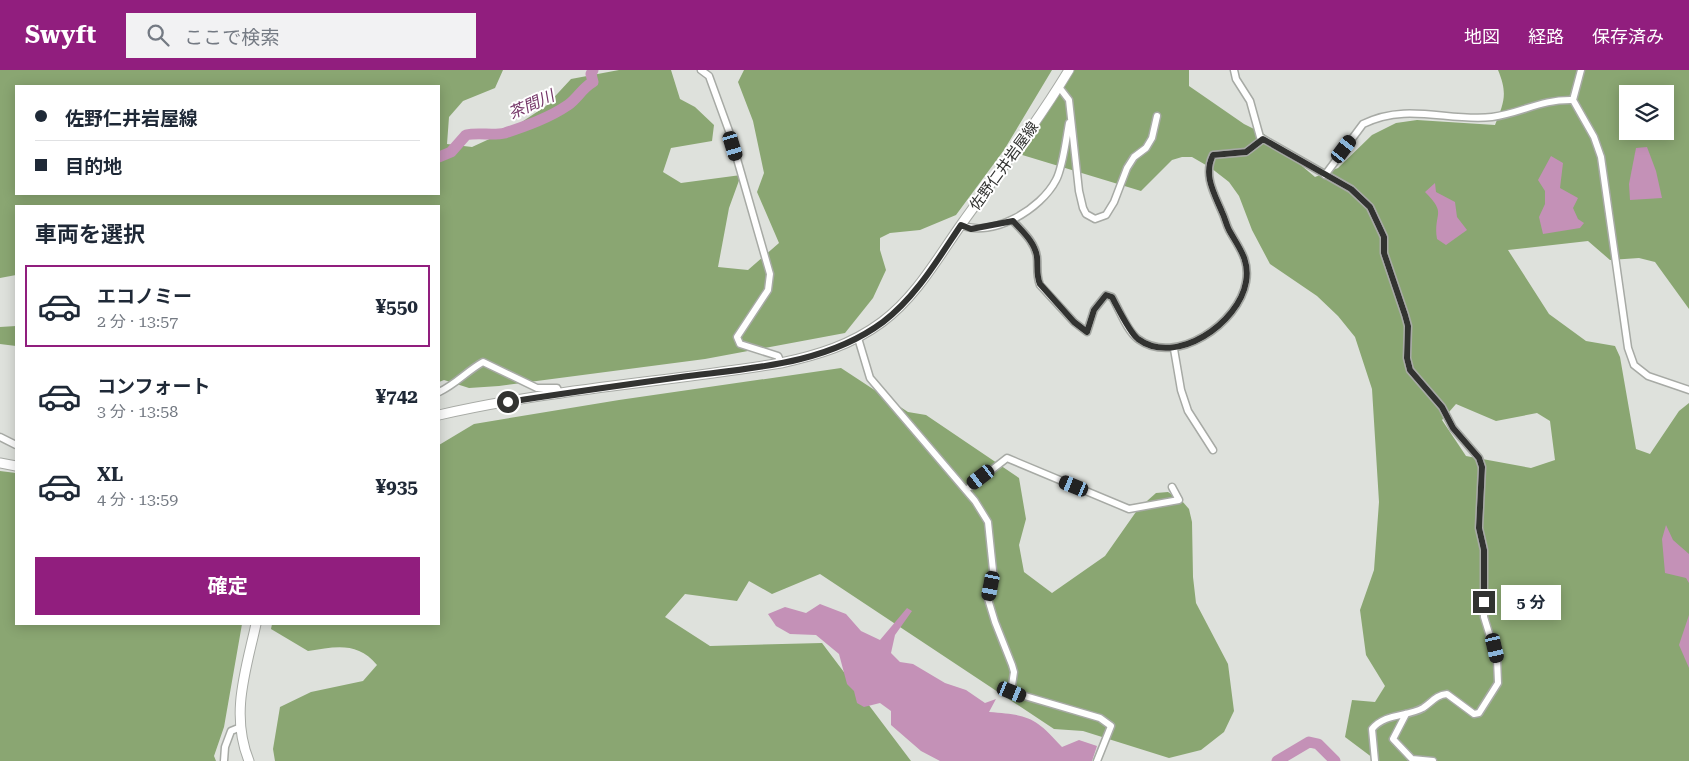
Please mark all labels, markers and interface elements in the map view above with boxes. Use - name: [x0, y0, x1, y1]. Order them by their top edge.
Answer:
- search box: [126, 13, 476, 58]
- text: Swyft: [25, 21, 96, 49]
- icon: search: [144, 21, 172, 49]
- text: ここで検索: [184, 26, 279, 49]
- text: 地図: [1464, 26, 1500, 47]
- text: 経路: [1528, 26, 1564, 47]
- text: 保存済み: [1592, 26, 1664, 47]
- water label: 茶間川: [505, 85, 559, 123]
- map controls: [1619, 85, 1674, 140]
- button: layers: [1619, 85, 1674, 140]
- text: 佐野仁井岩屋線: [65, 107, 198, 130]
- street label: 佐野仁井岩屋線: [966, 118, 1042, 214]
- car: [721, 129, 744, 163]
- car: [1328, 133, 1359, 165]
- text: 目的地: [65, 155, 122, 178]
- text: 車両を選択: [35, 222, 145, 247]
- icon: car: [37, 284, 82, 329]
- text: エコノミー: [97, 285, 192, 308]
- text: ¥550: [375, 295, 418, 318]
- text: 2 分 · 13:57: [97, 312, 178, 331]
- icon: car: [37, 374, 82, 419]
- text: コンフォート: [97, 375, 210, 398]
- text: ¥742: [375, 385, 418, 408]
- route start: [497, 391, 519, 413]
- text: 3 分 · 13:58: [97, 402, 178, 421]
- car: [964, 462, 997, 492]
- text: XL: [97, 463, 123, 486]
- icon: car: [37, 464, 82, 509]
- car: [1057, 473, 1090, 499]
- text: ¥935: [375, 475, 418, 498]
- text: 4 分 · 13:59: [97, 490, 178, 509]
- button: 確定: [35, 557, 420, 615]
- car: [980, 570, 1001, 602]
- callout: 5 分: [1502, 584, 1562, 620]
- route end: [1473, 591, 1495, 613]
- text: 5 分: [1516, 593, 1546, 612]
- car: [1484, 632, 1505, 664]
- car: [995, 679, 1028, 705]

